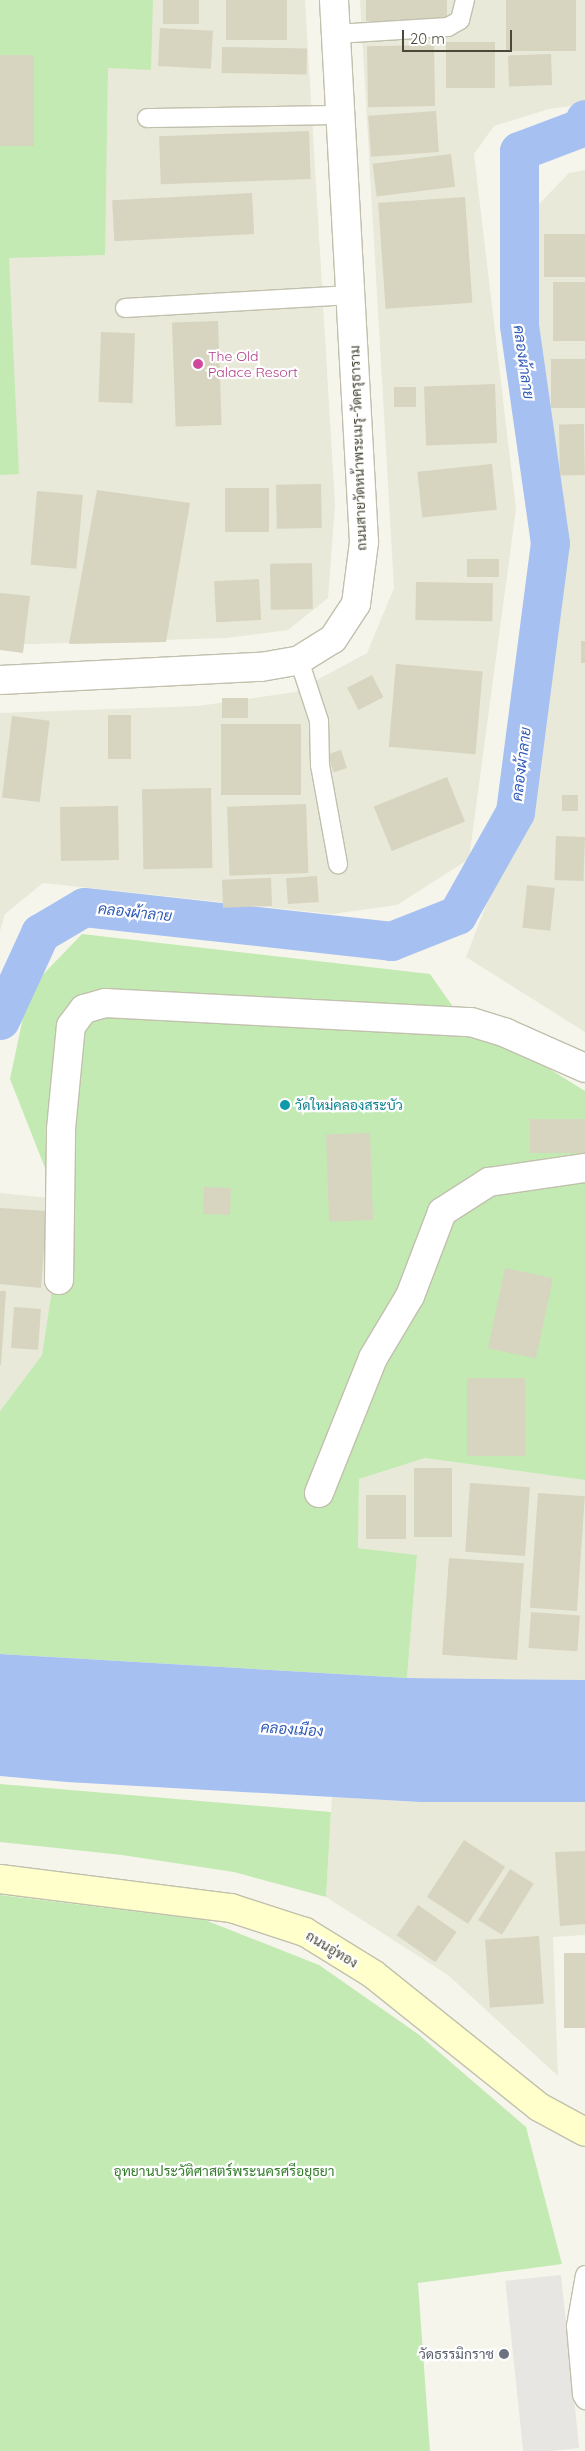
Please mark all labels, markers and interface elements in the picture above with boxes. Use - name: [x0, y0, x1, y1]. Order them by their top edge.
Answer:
- scale bar: [405, 20, 515, 52]
- text: 20 m: [410, 29, 445, 48]
- water label: คลองผ้าลาย: [510, 324, 538, 400]
- street label: ถนนสายวัดหน้าพระเมรุ-วัดครุธาราม: [346, 345, 370, 551]
- place label: The Old Palace Resort: [208, 348, 298, 381]
- marker: The Old Palace Resort: [192, 358, 204, 370]
- water label: คลองผ้าลาย: [508, 726, 534, 802]
- water label: คลองผ้าลาย: [97, 899, 173, 925]
- place label: วัดใหม่คลองสระบัว: [295, 1097, 403, 1113]
- marker: วัดใหม่คลองสระบัว: [279, 1099, 291, 1111]
- water label: คลองเมือง: [260, 1718, 324, 1740]
- street label: ถนนอู่ทอง: [303, 1927, 361, 1971]
- park label: อุทยานประวัติศาสตร์พระนครศรีอยุธยา: [113, 2163, 335, 2179]
- place label: วัดธรรมิกราช: [419, 2346, 494, 2362]
- marker: วัดธรรมิกราช: [498, 2348, 510, 2360]

